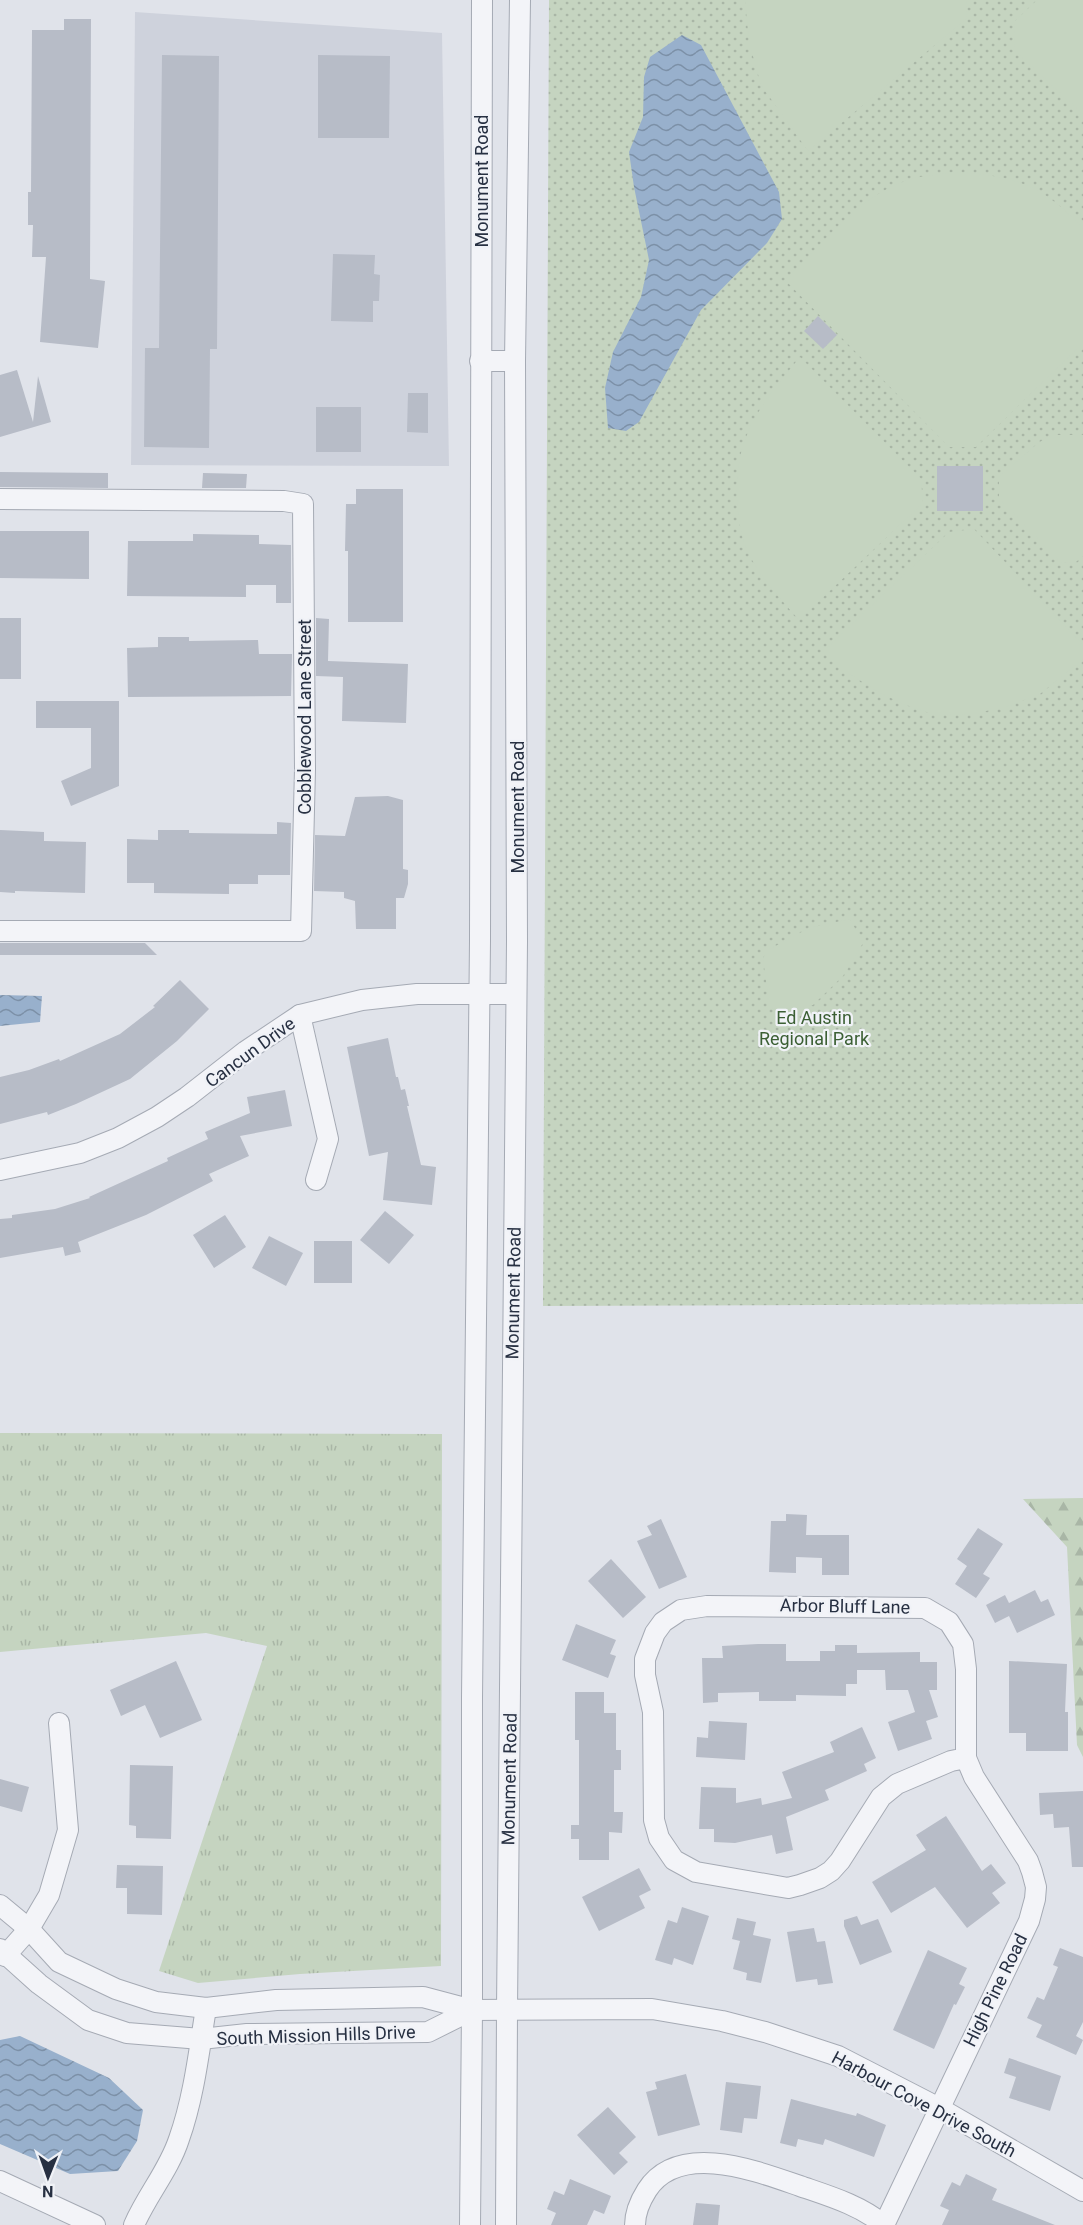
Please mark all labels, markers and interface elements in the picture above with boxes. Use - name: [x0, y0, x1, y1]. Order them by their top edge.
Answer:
- street label: Monument Road: [471, 115, 492, 247]
- street label: Cobblewood Lane Street: [294, 619, 315, 815]
- street label: Monument Road: [507, 741, 528, 873]
- park label: Ed Austin Regional Park: [759, 1007, 870, 1049]
- street label: Cancun Drive: [201, 1012, 299, 1092]
- street label: Monument Road: [501, 1226, 525, 1360]
- street label: Arbor Bluff Lane: [780, 1594, 910, 1618]
- street label: Monument Road: [497, 1712, 521, 1846]
- street label: High Pine Road: [959, 1930, 1031, 2050]
- street label: South Mission Hills Drive: [216, 2021, 416, 2049]
- street label: Harbour Cove Drive South: [828, 2046, 1020, 2162]
- north arrow: [18, 2147, 78, 2207]
- text: N: [42, 2182, 54, 2201]

